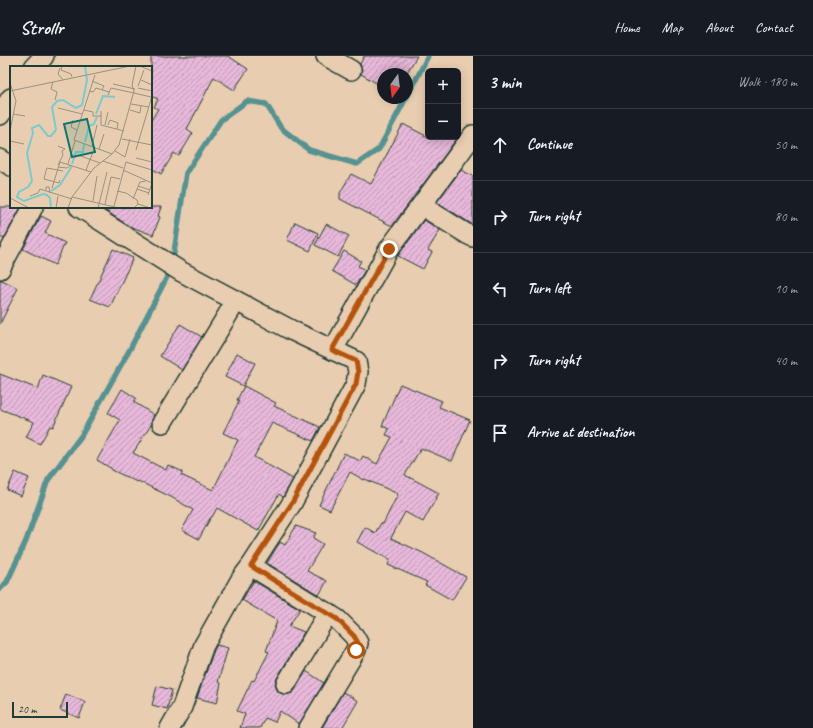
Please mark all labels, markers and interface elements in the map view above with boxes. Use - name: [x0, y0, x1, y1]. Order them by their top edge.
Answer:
- text: Strollr: [20, 16, 63, 40]
- text: Home: [614, 19, 640, 36]
- text: Map: [662, 19, 683, 36]
- text: About: [705, 19, 733, 36]
- text: Contact: [755, 19, 793, 36]
- inset map: [10, 66, 152, 208]
- north arrow: [377, 68, 413, 104]
- map controls: [425, 68, 461, 140]
- button: +: [425, 68, 461, 104]
- text: 3 min: [489, 72, 522, 93]
- text: Walk · 180 m: [738, 74, 797, 90]
- button: −: [425, 104, 461, 140]
- icon: ahead: [489, 134, 511, 156]
- text: Continue: [527, 135, 572, 154]
- text: 50 m: [775, 137, 797, 153]
- icon: right: [489, 206, 511, 228]
- text: Turn right: [527, 207, 580, 226]
- text: 80 m: [775, 209, 797, 225]
- route end: [380, 240, 398, 258]
- icon: left: [489, 278, 511, 300]
- text: Turn left: [527, 279, 570, 298]
- text: 10 m: [775, 281, 797, 297]
- icon: right: [489, 350, 511, 372]
- text: Turn right: [527, 351, 580, 370]
- text: 40 m: [775, 353, 797, 369]
- icon: arrive: [489, 422, 511, 444]
- text: Arrive at destination: [527, 423, 634, 442]
- route start: [347, 641, 365, 659]
- scale bar: [12, 700, 68, 719]
- text: 20 m: [18, 702, 37, 716]

